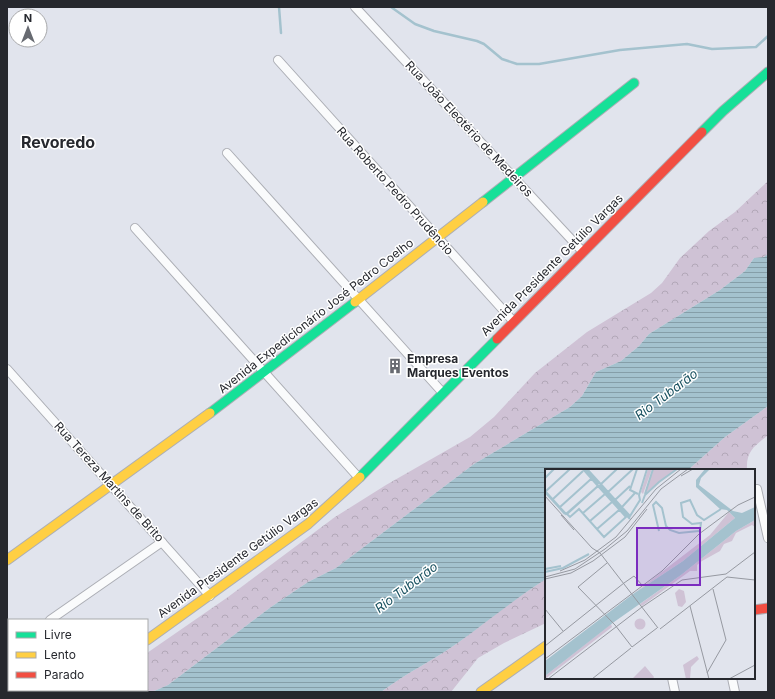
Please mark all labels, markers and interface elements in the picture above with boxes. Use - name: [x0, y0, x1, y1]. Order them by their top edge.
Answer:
- north arrow: [8, 8, 48, 48]
- text: N: [24, 11, 32, 25]
- street label: Rua João Eleotério de Medeiros: [402, 58, 536, 200]
- street label: Rua Roberto Pedro Prudêncio: [334, 123, 457, 258]
- district label: Revoredo: [21, 132, 95, 152]
- street label: Avenida Presidente Getúlio Vargas: [477, 190, 626, 339]
- street label: Avenida Expedicionário José Pedro Coelho: [215, 235, 416, 396]
- place label: Empresa Marques Eventos: [407, 351, 509, 380]
- building icon: Empresa Marques Eventos: [386, 357, 404, 375]
- water label: Rio Tubarão: [631, 365, 701, 423]
- street label: Rua Tereza Martins de Brito: [51, 418, 167, 545]
- inset map: [545, 469, 755, 679]
- street label: Avenida Presidente Getúlio Vargas: [155, 494, 321, 621]
- water label: Rio Tubarão: [371, 558, 441, 616]
- legend: [8, 619, 148, 691]
- text: Livre: [44, 627, 72, 642]
- text: Lento: [44, 647, 76, 662]
- text: Parado: [44, 667, 84, 682]

